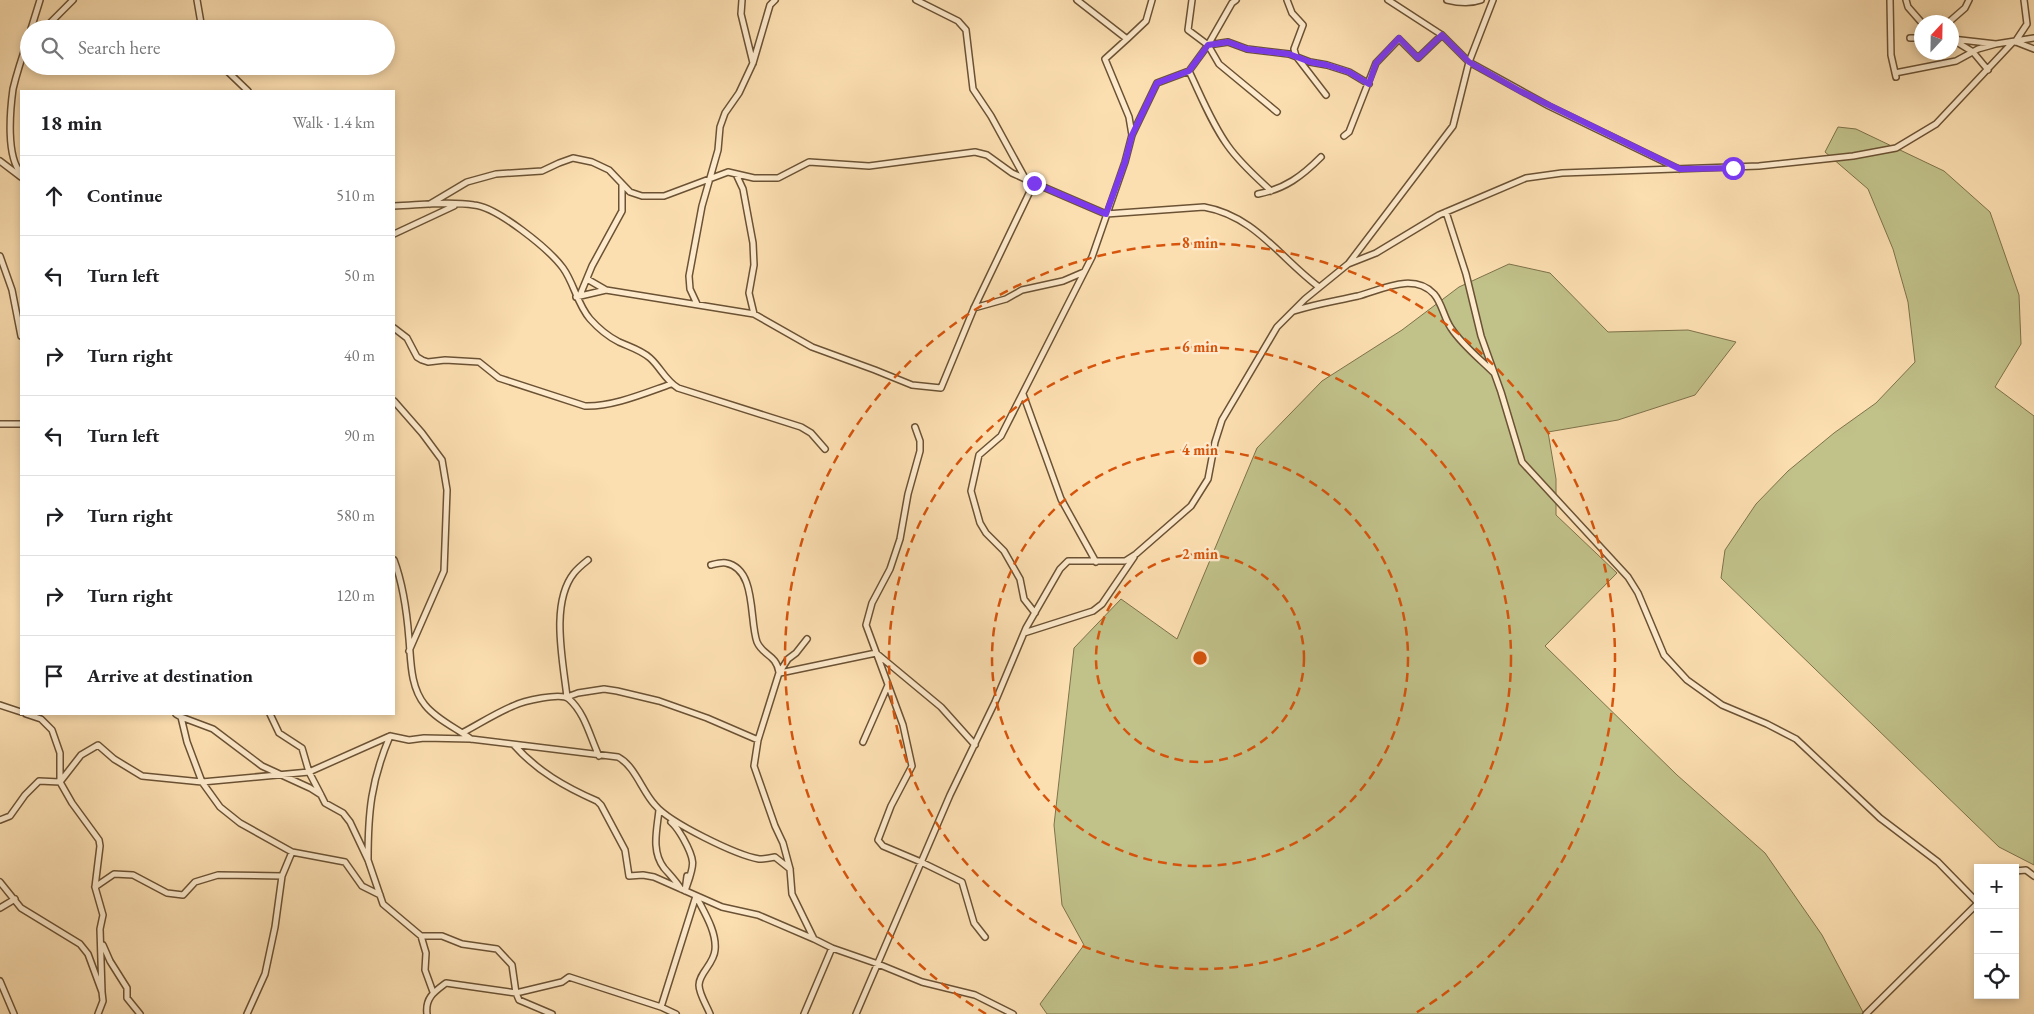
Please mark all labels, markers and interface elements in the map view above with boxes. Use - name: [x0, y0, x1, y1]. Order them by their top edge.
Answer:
- north arrow: [1914, 15, 1959, 60]
- search box: [20, 20, 395, 75]
- icon: search: [38, 34, 66, 62]
- text: Search here: [78, 35, 160, 60]
- text: 18 min: [40, 109, 102, 136]
- text: Walk · 1.4 km: [292, 112, 375, 133]
- route start: [1722, 157, 1745, 180]
- route end: [1023, 172, 1046, 195]
- icon: ahead: [40, 182, 68, 210]
- text: Continue: [87, 183, 162, 208]
- text: 510 m: [336, 185, 375, 206]
- text: 8 min: [1182, 233, 1219, 252]
- icon: left: [40, 262, 68, 290]
- text: Turn left: [87, 263, 159, 288]
- text: 50 m: [344, 265, 375, 286]
- text: 6 min: [1182, 337, 1219, 356]
- icon: right: [40, 342, 68, 370]
- text: Turn right: [87, 343, 173, 368]
- text: 40 m: [344, 345, 375, 366]
- icon: left: [40, 422, 68, 450]
- text: Turn left: [87, 423, 159, 448]
- text: 90 m: [344, 425, 375, 446]
- text: 4 min: [1182, 440, 1219, 459]
- icon: right: [40, 502, 68, 530]
- text: Turn right: [87, 503, 173, 528]
- text: 580 m: [336, 505, 375, 526]
- text: 2 min: [1182, 544, 1219, 563]
- icon: right: [40, 582, 68, 610]
- text: Turn right: [87, 583, 173, 608]
- text: 120 m: [336, 585, 375, 606]
- centre of rings: [1191, 649, 1209, 667]
- icon: arrive: [40, 662, 68, 690]
- text: Arrive at destination: [87, 663, 253, 688]
- map controls: [1974, 864, 2019, 999]
- button: +: [1974, 864, 2019, 909]
- button: −: [1974, 909, 2019, 954]
- button: locate: [1974, 954, 2019, 999]

